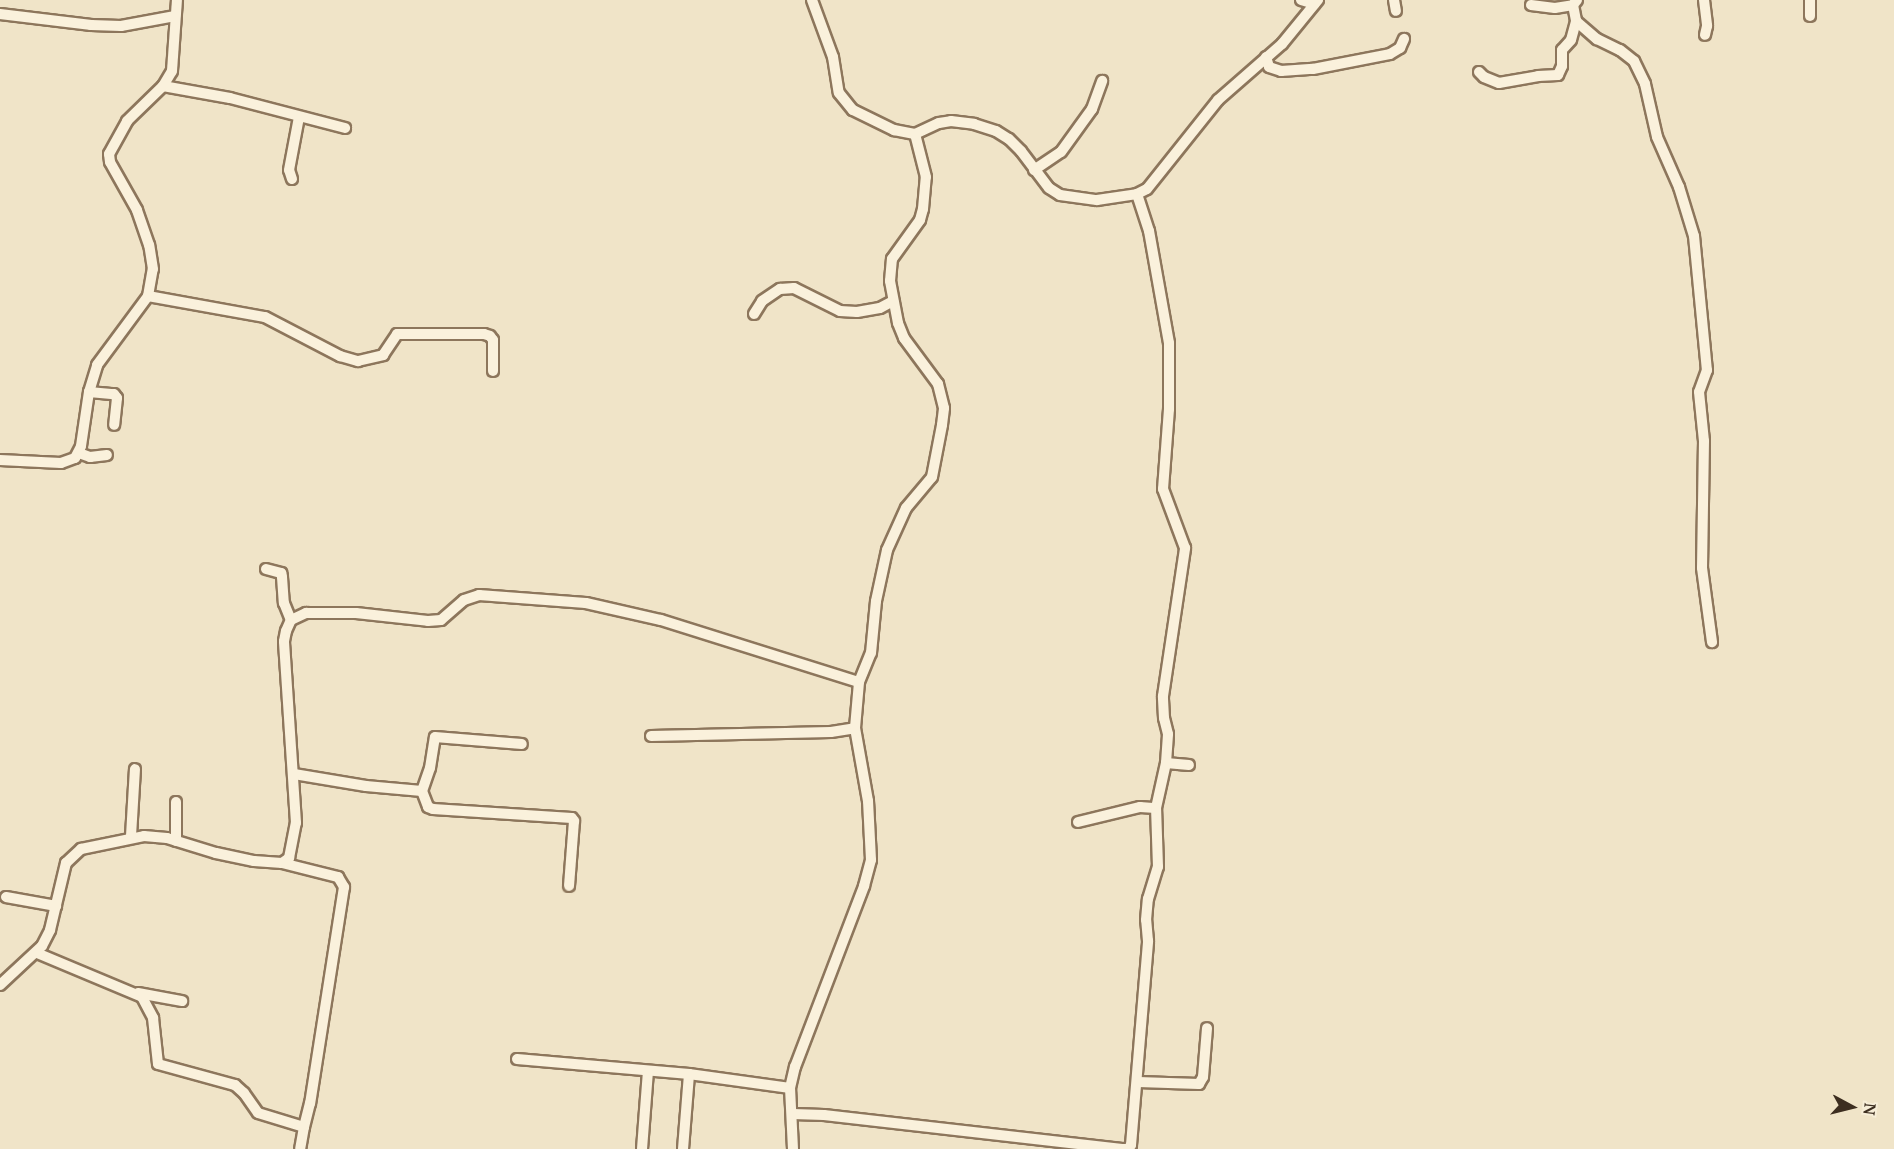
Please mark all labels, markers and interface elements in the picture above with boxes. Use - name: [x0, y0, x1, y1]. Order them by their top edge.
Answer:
- north arrow: [1822, 1077, 1882, 1137]
- text: N: [1858, 1102, 1882, 1117]

